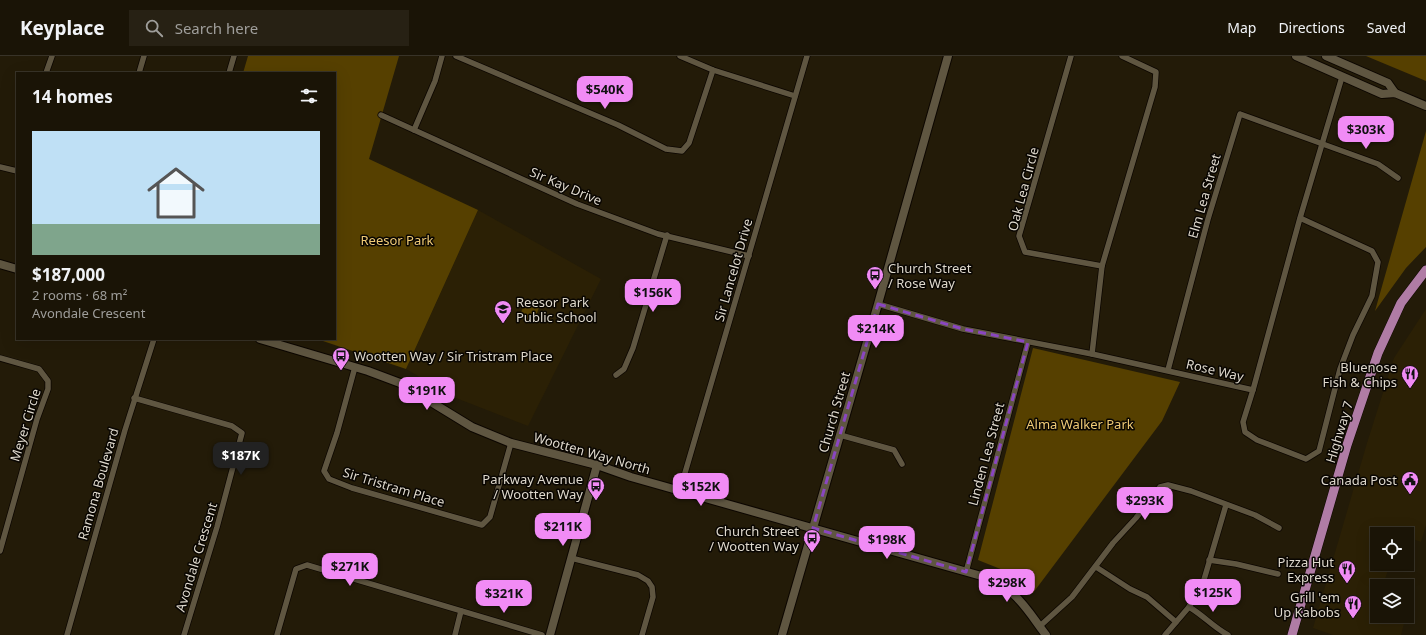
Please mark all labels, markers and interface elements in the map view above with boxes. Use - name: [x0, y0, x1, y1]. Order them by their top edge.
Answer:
- search box: [129, 10, 409, 46]
- text: Keyplace: [20, 15, 105, 41]
- icon: search: [143, 17, 165, 39]
- text: Search here: [175, 18, 258, 38]
- text: Map: [1227, 18, 1256, 37]
- text: Directions: [1278, 18, 1345, 37]
- text: Saved: [1367, 18, 1406, 37]
- pin: $540K: [577, 76, 633, 110]
- text: $540K: [586, 80, 624, 98]
- text: 14 homes: [32, 85, 113, 108]
- icon: filters: [298, 85, 320, 107]
- pin: $303K: [1338, 116, 1394, 150]
- text: $303K: [1347, 120, 1385, 138]
- street label: Oak Lea Circle: [1003, 145, 1043, 233]
- street label: Elm Lea Street: [1183, 151, 1225, 240]
- icon: home: [140, 157, 212, 229]
- street label: Sir Kay Drive: [527, 163, 605, 209]
- street label: Sir Lancelot Drive: [710, 216, 756, 324]
- park label: Reesor Park: [360, 231, 434, 249]
- place label: Church Street / Rose Way: [888, 259, 972, 292]
- text: $187,000: [32, 263, 105, 286]
- bus stop icon: Church Street / Rose Way: [865, 265, 885, 290]
- pin: $156K: [625, 279, 681, 313]
- text: $156K: [634, 283, 672, 301]
- text: 2 rooms · 68 m²: [32, 286, 127, 304]
- place label: Reesor Park Public School: [516, 293, 597, 326]
- school or university icon: Reesor Park Public School: [493, 299, 513, 324]
- text: Avondale Crescent: [32, 304, 145, 322]
- pin: $214K: [848, 315, 904, 349]
- text: $214K: [857, 319, 895, 337]
- bus stop icon: Wootten Way / Sir Tristram Place: [331, 346, 351, 371]
- place label: Wootten Way / Sir Tristram Place: [354, 347, 553, 365]
- street label: Rose Way: [1184, 355, 1246, 385]
- place label: Bluenose Fish & Chips: [1323, 358, 1397, 391]
- restaurant icon: Bluenose Fish & Chips: [1400, 364, 1420, 389]
- street label: Church Street: [814, 369, 854, 455]
- pin: $191K: [399, 377, 455, 411]
- text: $191K: [408, 381, 446, 399]
- street label: Meyer Circle: [5, 386, 45, 464]
- street label: Highway 7: [1321, 399, 1357, 465]
- street label: Linden Lea Street: [964, 400, 1008, 508]
- park label: Alma Walker Park: [1026, 415, 1134, 433]
- street label: Ramona Boulevard: [73, 426, 123, 542]
- street label: Wootten Way North: [532, 428, 652, 478]
- pin: $187K: [213, 442, 269, 476]
- text: $187K: [222, 446, 260, 464]
- street label: Sir Tristram Place: [341, 463, 447, 511]
- place label: Parkway Avenue / Wootten Way: [482, 470, 583, 503]
- public building icon: Canada Post: [1400, 470, 1420, 495]
- place label: Canada Post: [1321, 471, 1397, 489]
- pin: $152K: [673, 473, 729, 507]
- bus stop icon: Parkway Avenue / Wootten Way: [586, 476, 606, 501]
- text: $152K: [682, 477, 720, 495]
- pin: $293K: [1117, 487, 1173, 521]
- text: $293K: [1126, 491, 1164, 509]
- street label: Avondale Crescent: [171, 500, 221, 614]
- pin: $211K: [535, 513, 591, 547]
- text: $211K: [544, 517, 582, 535]
- place label: Church Street / Wootten Way: [709, 522, 799, 555]
- pin: $198K: [859, 526, 915, 560]
- map controls: [1370, 527, 1414, 623]
- button: locate: [1370, 527, 1414, 571]
- bus stop icon: Church Street / Wootten Way: [802, 528, 822, 553]
- text: $198K: [868, 530, 906, 548]
- pin: $271K: [322, 553, 378, 587]
- place label: Pizza Hut Express: [1278, 553, 1334, 586]
- text: $271K: [331, 557, 369, 575]
- restaurant icon: Pizza Hut Express: [1337, 559, 1357, 584]
- pin: $298K: [979, 569, 1035, 603]
- text: $298K: [988, 573, 1026, 591]
- pin: $125K: [1185, 579, 1241, 613]
- button: layers: [1370, 579, 1414, 623]
- pin: $321K: [476, 580, 532, 614]
- text: $125K: [1194, 583, 1232, 601]
- text: $321K: [485, 584, 523, 602]
- place label: Grill 'em Up Kabobs: [1274, 588, 1340, 621]
- restaurant icon: Grill 'em Up Kabobs: [1343, 594, 1363, 619]

